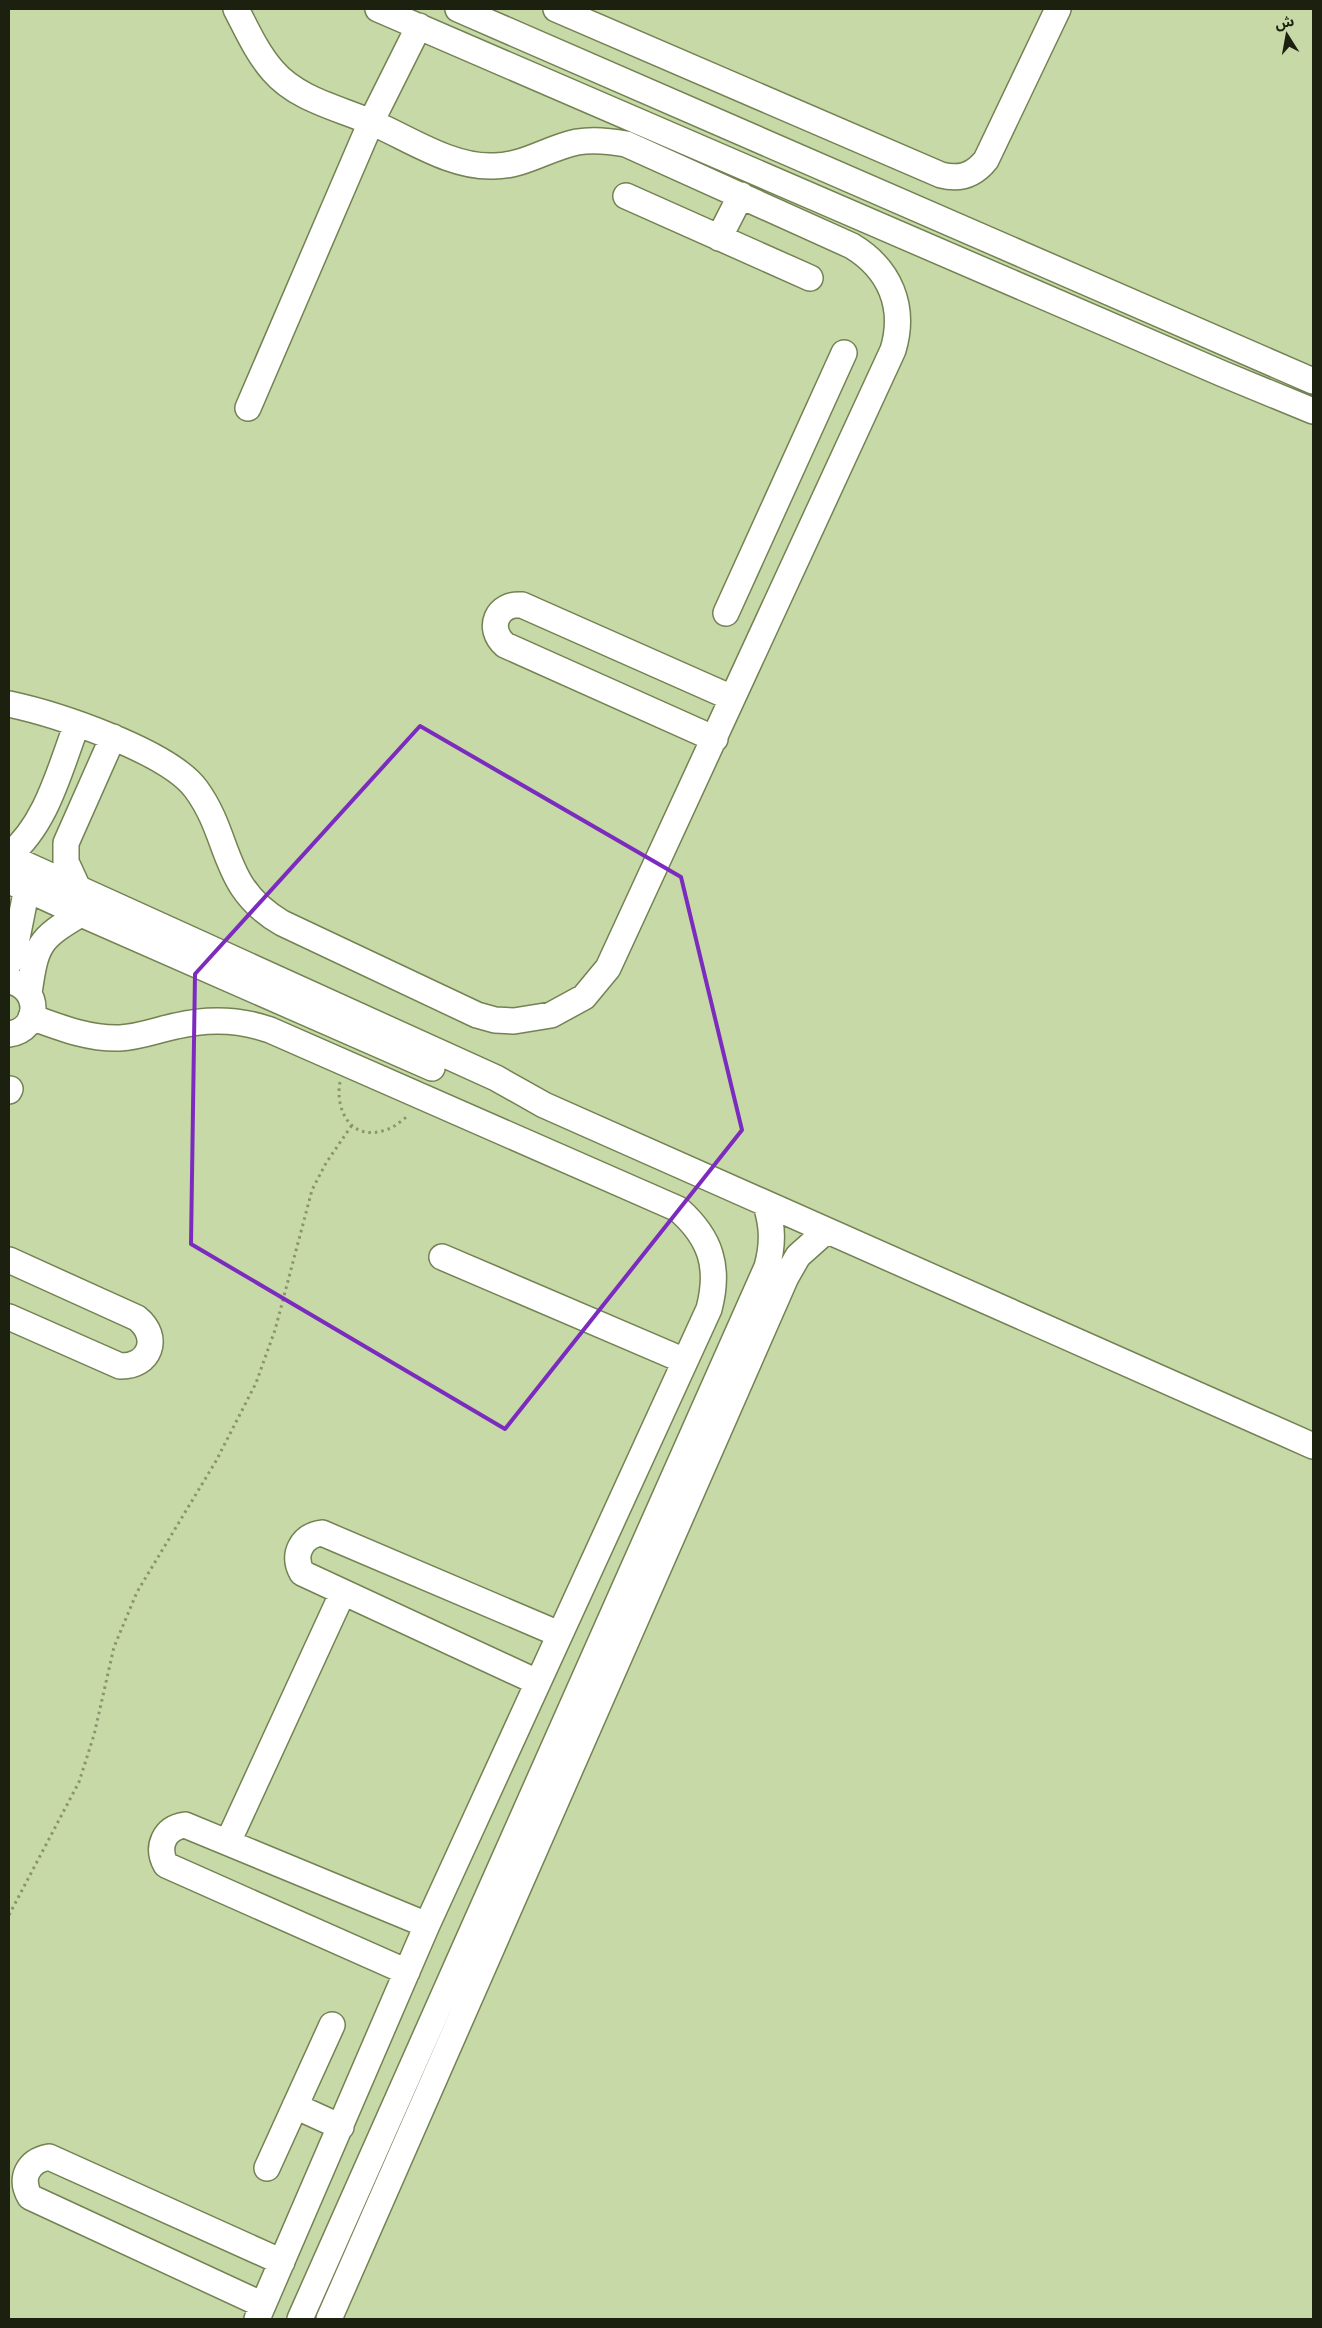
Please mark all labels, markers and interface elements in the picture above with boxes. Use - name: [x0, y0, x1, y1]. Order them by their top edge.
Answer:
- north arrow: [1262, 10, 1312, 60]
- text: ش: [1273, 12, 1296, 33]

